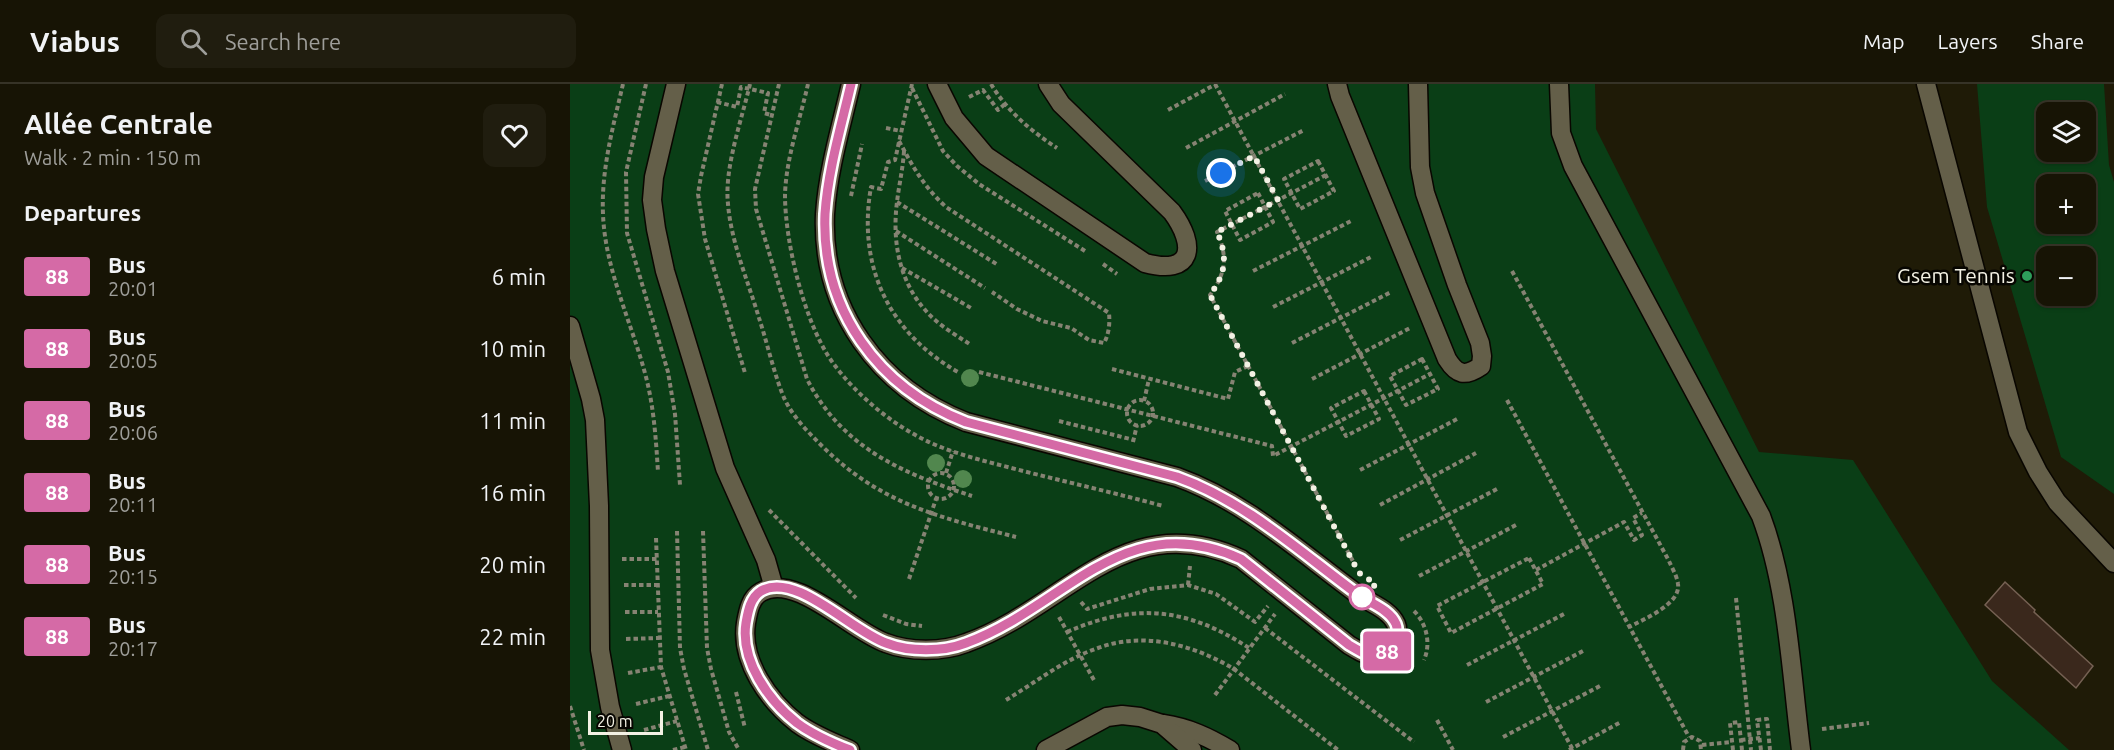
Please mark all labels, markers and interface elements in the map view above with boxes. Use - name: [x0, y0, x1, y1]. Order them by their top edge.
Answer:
- search box: [156, 14, 576, 68]
- icon: search: [177, 25, 210, 58]
- text: Viabus: [30, 26, 120, 57]
- text: Search here: [225, 29, 341, 54]
- text: Map: [1863, 29, 1904, 53]
- text: Layers: [1937, 29, 1998, 53]
- text: Share: [2031, 29, 2084, 53]
- map controls: [2036, 102, 2096, 306]
- button: layers: [2036, 102, 2096, 162]
- button: heart: [483, 104, 546, 167]
- text: Allée Centrale: [24, 108, 213, 139]
- text: Walk · 2 min · 150 m: [24, 146, 201, 169]
- your location: [1206, 158, 1236, 188]
- button: +: [2036, 174, 2096, 234]
- text: Departures: [24, 200, 141, 225]
- button: −: [2036, 246, 2096, 306]
- text: Bus: [108, 252, 146, 277]
- place label: Gsem Tennis: [1897, 263, 2015, 287]
- text: 88: [45, 264, 69, 288]
- text: 6 min: [492, 264, 546, 289]
- marker: Gsem Tennis: [2020, 269, 2034, 283]
- text: 20:01: [108, 277, 158, 300]
- text: Bus: [108, 324, 146, 349]
- text: 88: [45, 336, 69, 360]
- text: 10 min: [479, 336, 546, 361]
- text: 20:05: [108, 349, 158, 372]
- text: Bus: [108, 396, 146, 421]
- text: 88: [45, 408, 69, 432]
- text: 11 min: [479, 408, 546, 433]
- text: 20:06: [108, 421, 158, 444]
- text: Bus: [108, 468, 146, 493]
- text: 88: [45, 480, 69, 504]
- text: 16 min: [479, 480, 546, 505]
- text: 20:11: [108, 493, 158, 516]
- text: Bus: [108, 540, 146, 565]
- text: 88: [45, 552, 69, 576]
- text: 20 min: [479, 552, 546, 577]
- text: 20:15: [108, 565, 158, 588]
- unlabelled marker: [1349, 584, 1375, 610]
- text: Bus: [108, 612, 146, 637]
- text: 88: [45, 624, 69, 648]
- text: 22 min: [479, 624, 546, 649]
- line badge: 88: [1360, 632, 1414, 670]
- text: 20:17: [108, 637, 158, 660]
- text: 88: [1375, 639, 1399, 663]
- scale bar: [588, 708, 663, 736]
- text: 20 m: [597, 712, 633, 730]

